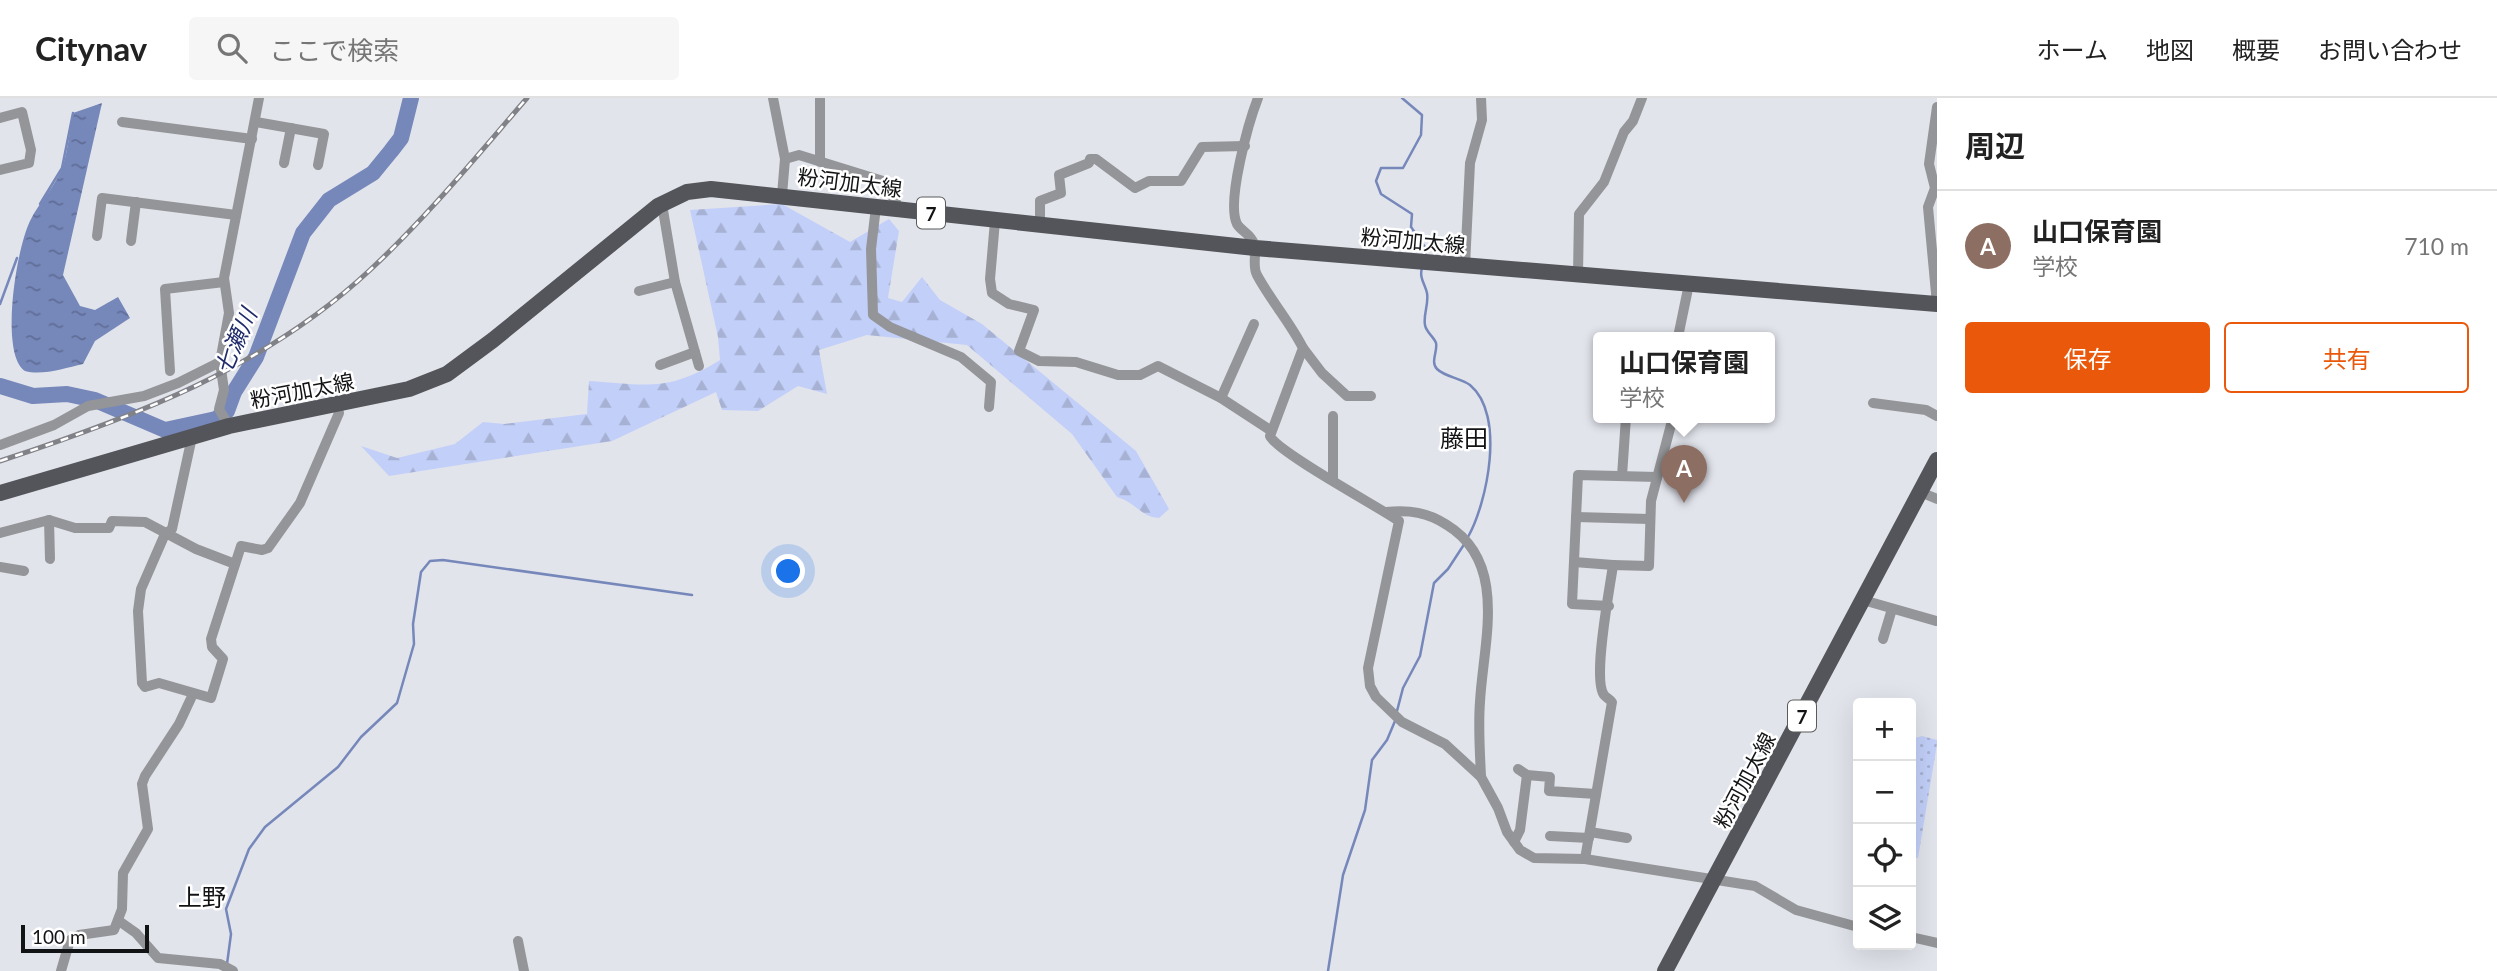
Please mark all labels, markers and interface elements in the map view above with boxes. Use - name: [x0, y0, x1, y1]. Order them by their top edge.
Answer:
- search box: [189, 17, 679, 80]
- text: Citynav: [35, 28, 147, 68]
- icon: search: [213, 29, 251, 67]
- text: ここで検索: [269, 34, 399, 66]
- text: ホーム: [2037, 35, 2108, 64]
- text: 地図: [2146, 35, 2194, 64]
- text: 概要: [2232, 35, 2280, 64]
- text: お問い合わせ: [2318, 35, 2462, 64]
- text: 周辺: [1965, 127, 2025, 163]
- street label: 粉河加太線: [796, 163, 904, 201]
- road number: 7: [917, 197, 945, 228]
- text: 山口保育園: [2032, 215, 2162, 247]
- street label: 粉河加太線: [1360, 223, 1466, 257]
- text: A: [1980, 232, 1996, 260]
- text: 710 m: [2404, 232, 2469, 260]
- text: 学校: [2032, 252, 2078, 280]
- water label: 七瀬川: [208, 301, 263, 378]
- button: 保存: [1965, 322, 2210, 393]
- button: 共有: [2224, 322, 2469, 393]
- popup: [1593, 332, 1775, 423]
- text: 山口保育園: [1619, 346, 1749, 378]
- street label: 粉河加太線: [248, 368, 356, 412]
- text: 学校: [1619, 383, 1665, 411]
- district label: 藤田: [1440, 423, 1488, 452]
- pin: A: [1661, 445, 1707, 503]
- your location: [771, 554, 805, 588]
- map controls: [1853, 698, 1916, 950]
- button: +: [1853, 698, 1916, 761]
- road number: 7: [1788, 701, 1816, 732]
- street label: 粉河加太線: [1708, 728, 1780, 832]
- button: −: [1853, 761, 1916, 824]
- button: locate: [1853, 824, 1916, 887]
- district label: 上野: [178, 882, 226, 911]
- button: layers: [1853, 887, 1916, 950]
- scale bar: [21, 922, 149, 954]
- text: 100 m: [32, 925, 86, 948]

